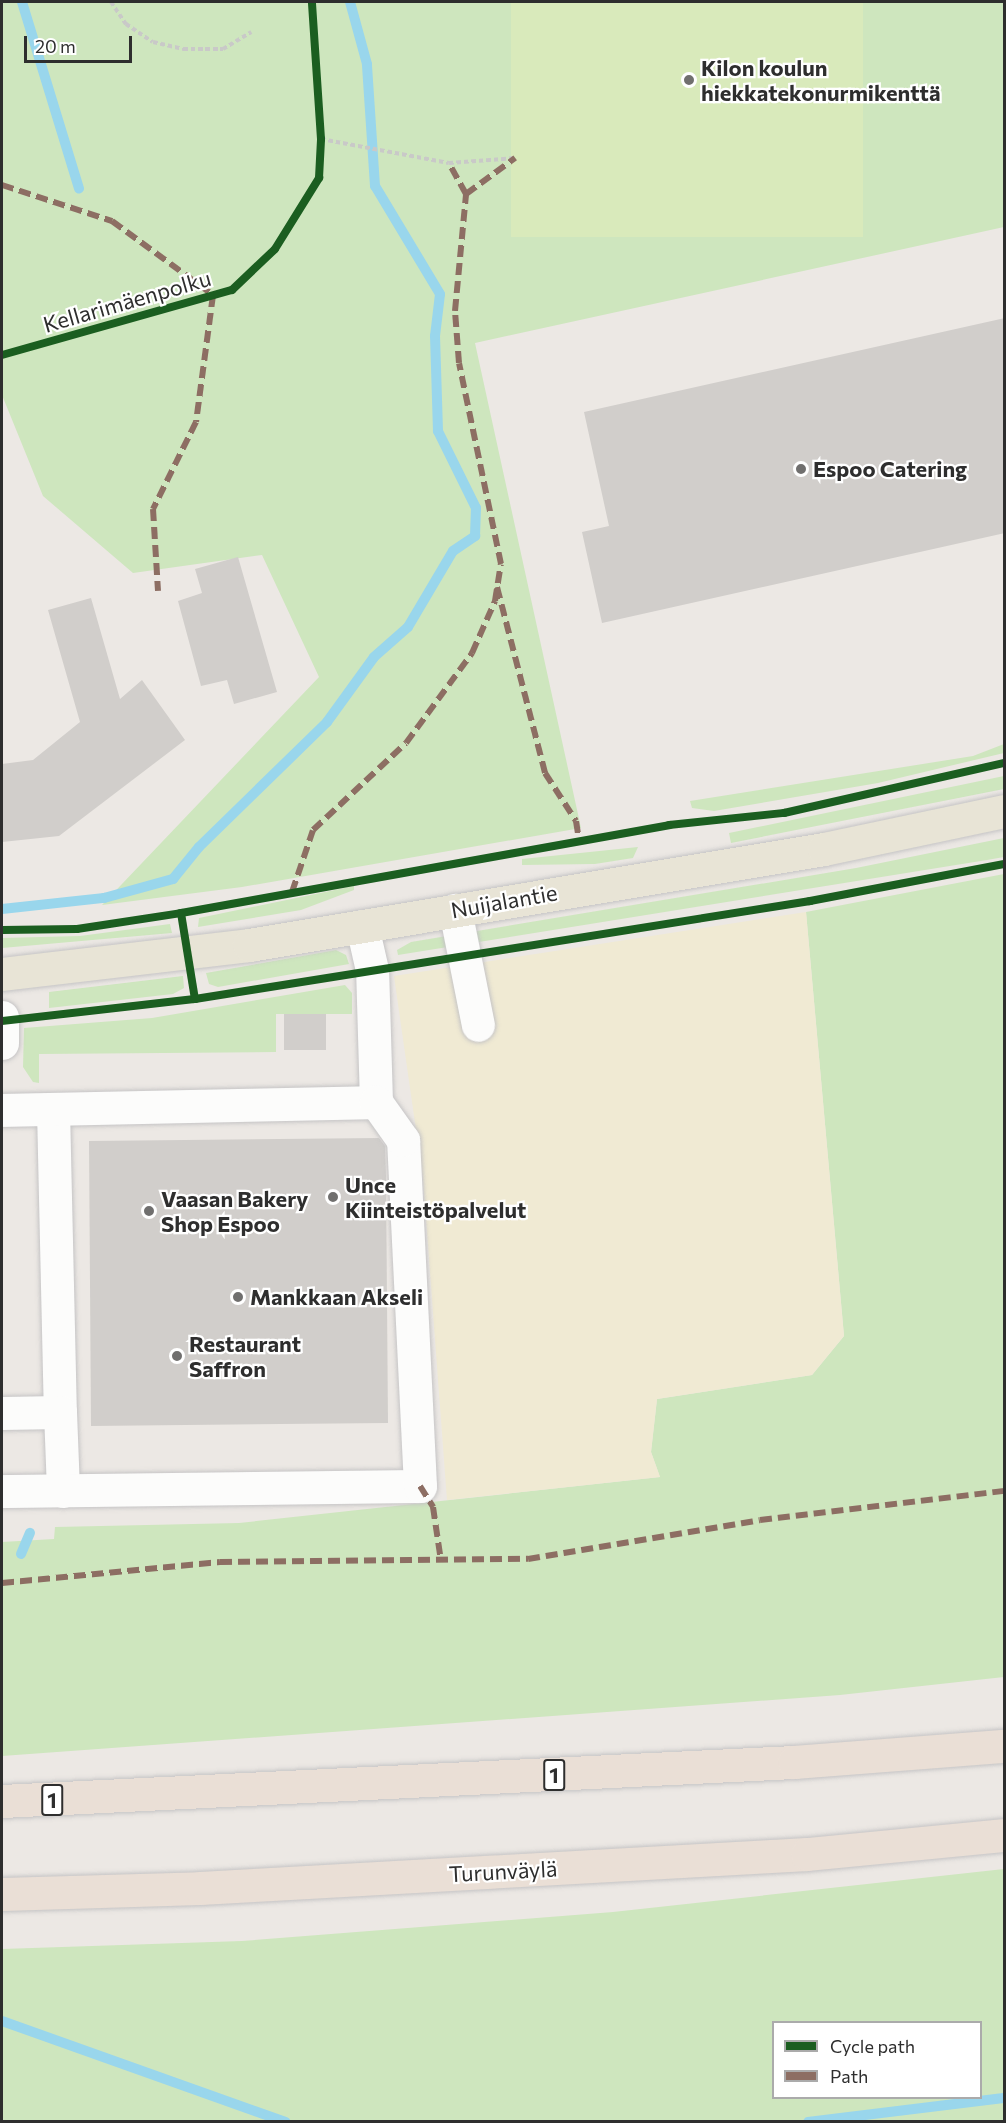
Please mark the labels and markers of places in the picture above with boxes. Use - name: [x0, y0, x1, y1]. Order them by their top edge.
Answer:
- place label: Kilon koulun hiekkatekonurmikenttä: [701, 54, 940, 106]
- marker: Kilon koulun hiekkatekonurmikenttä: [682, 73, 696, 87]
- place label: Espoo Catering: [813, 456, 967, 482]
- marker: Espoo Catering: [794, 462, 808, 476]
- place label: Unce Kiinteistöpalvelut: [345, 1171, 526, 1222]
- place label: Vaasan Bakery Shop Espoo: [161, 1185, 308, 1236]
- marker: Unce Kiinteistöpalvelut: [326, 1190, 340, 1204]
- marker: Vaasan Bakery Shop Espoo: [142, 1204, 156, 1218]
- place label: Mankkaan Akseli: [250, 1284, 423, 1310]
- marker: Mankkaan Akseli: [231, 1290, 245, 1304]
- place label: Restaurant Saffron: [189, 1330, 301, 1382]
- marker: Restaurant Saffron: [170, 1349, 184, 1363]

